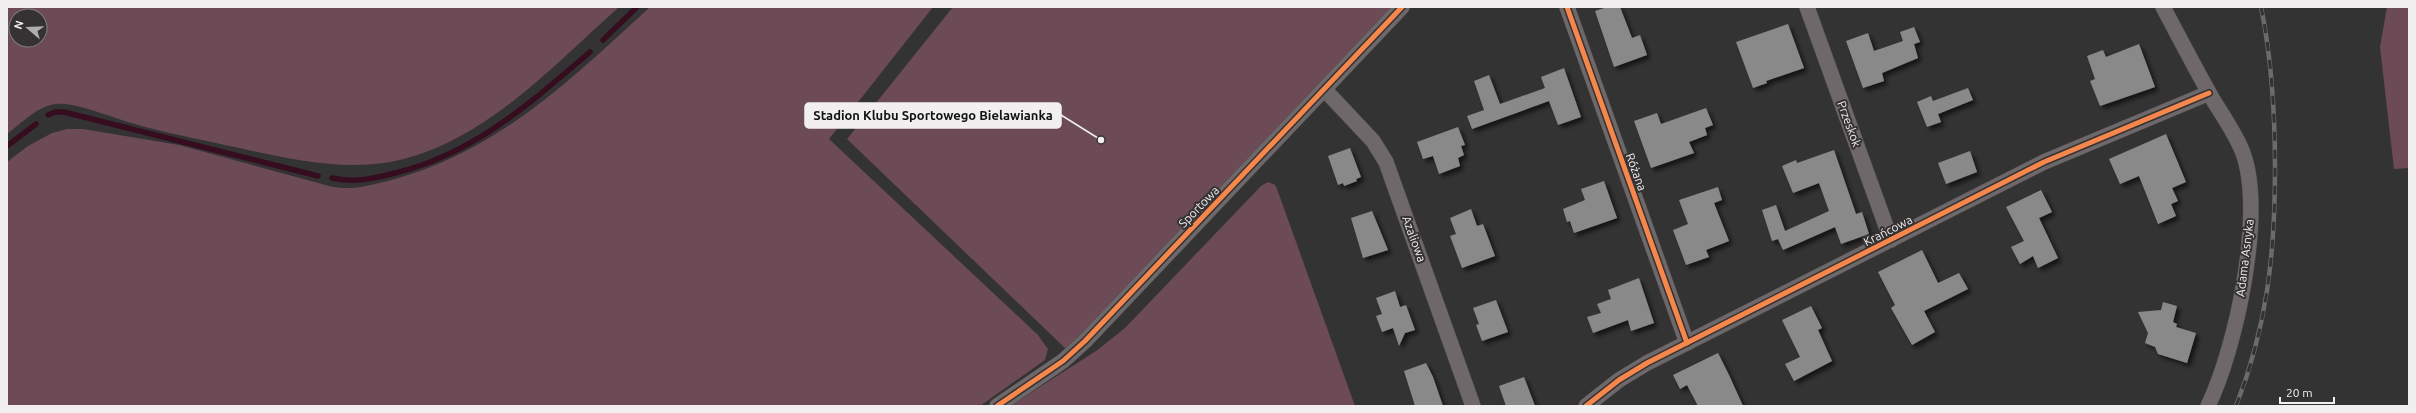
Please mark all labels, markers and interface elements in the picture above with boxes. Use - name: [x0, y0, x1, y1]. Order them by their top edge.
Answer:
- north arrow: [8, 8, 48, 48]
- text: N: [12, 19, 26, 31]
- street label: Przeskok: [1835, 99, 1864, 149]
- callout: Stadion Klubu Sportowego Bielawianka: [805, 103, 1061, 128]
- text: Stadion Klubu Sportowego Bielawianka: [813, 108, 1053, 122]
- street label: Różana: [1624, 151, 1649, 192]
- street label: Sportowa: [1176, 183, 1221, 230]
- street label: Krańcowa: [1861, 213, 1914, 248]
- street label: Azaliowa: [1400, 214, 1429, 264]
- street label: Adama Asnyka: [2233, 218, 2256, 298]
- scale bar: [2280, 379, 2334, 405]
- text: 20 m: [2286, 386, 2313, 399]

